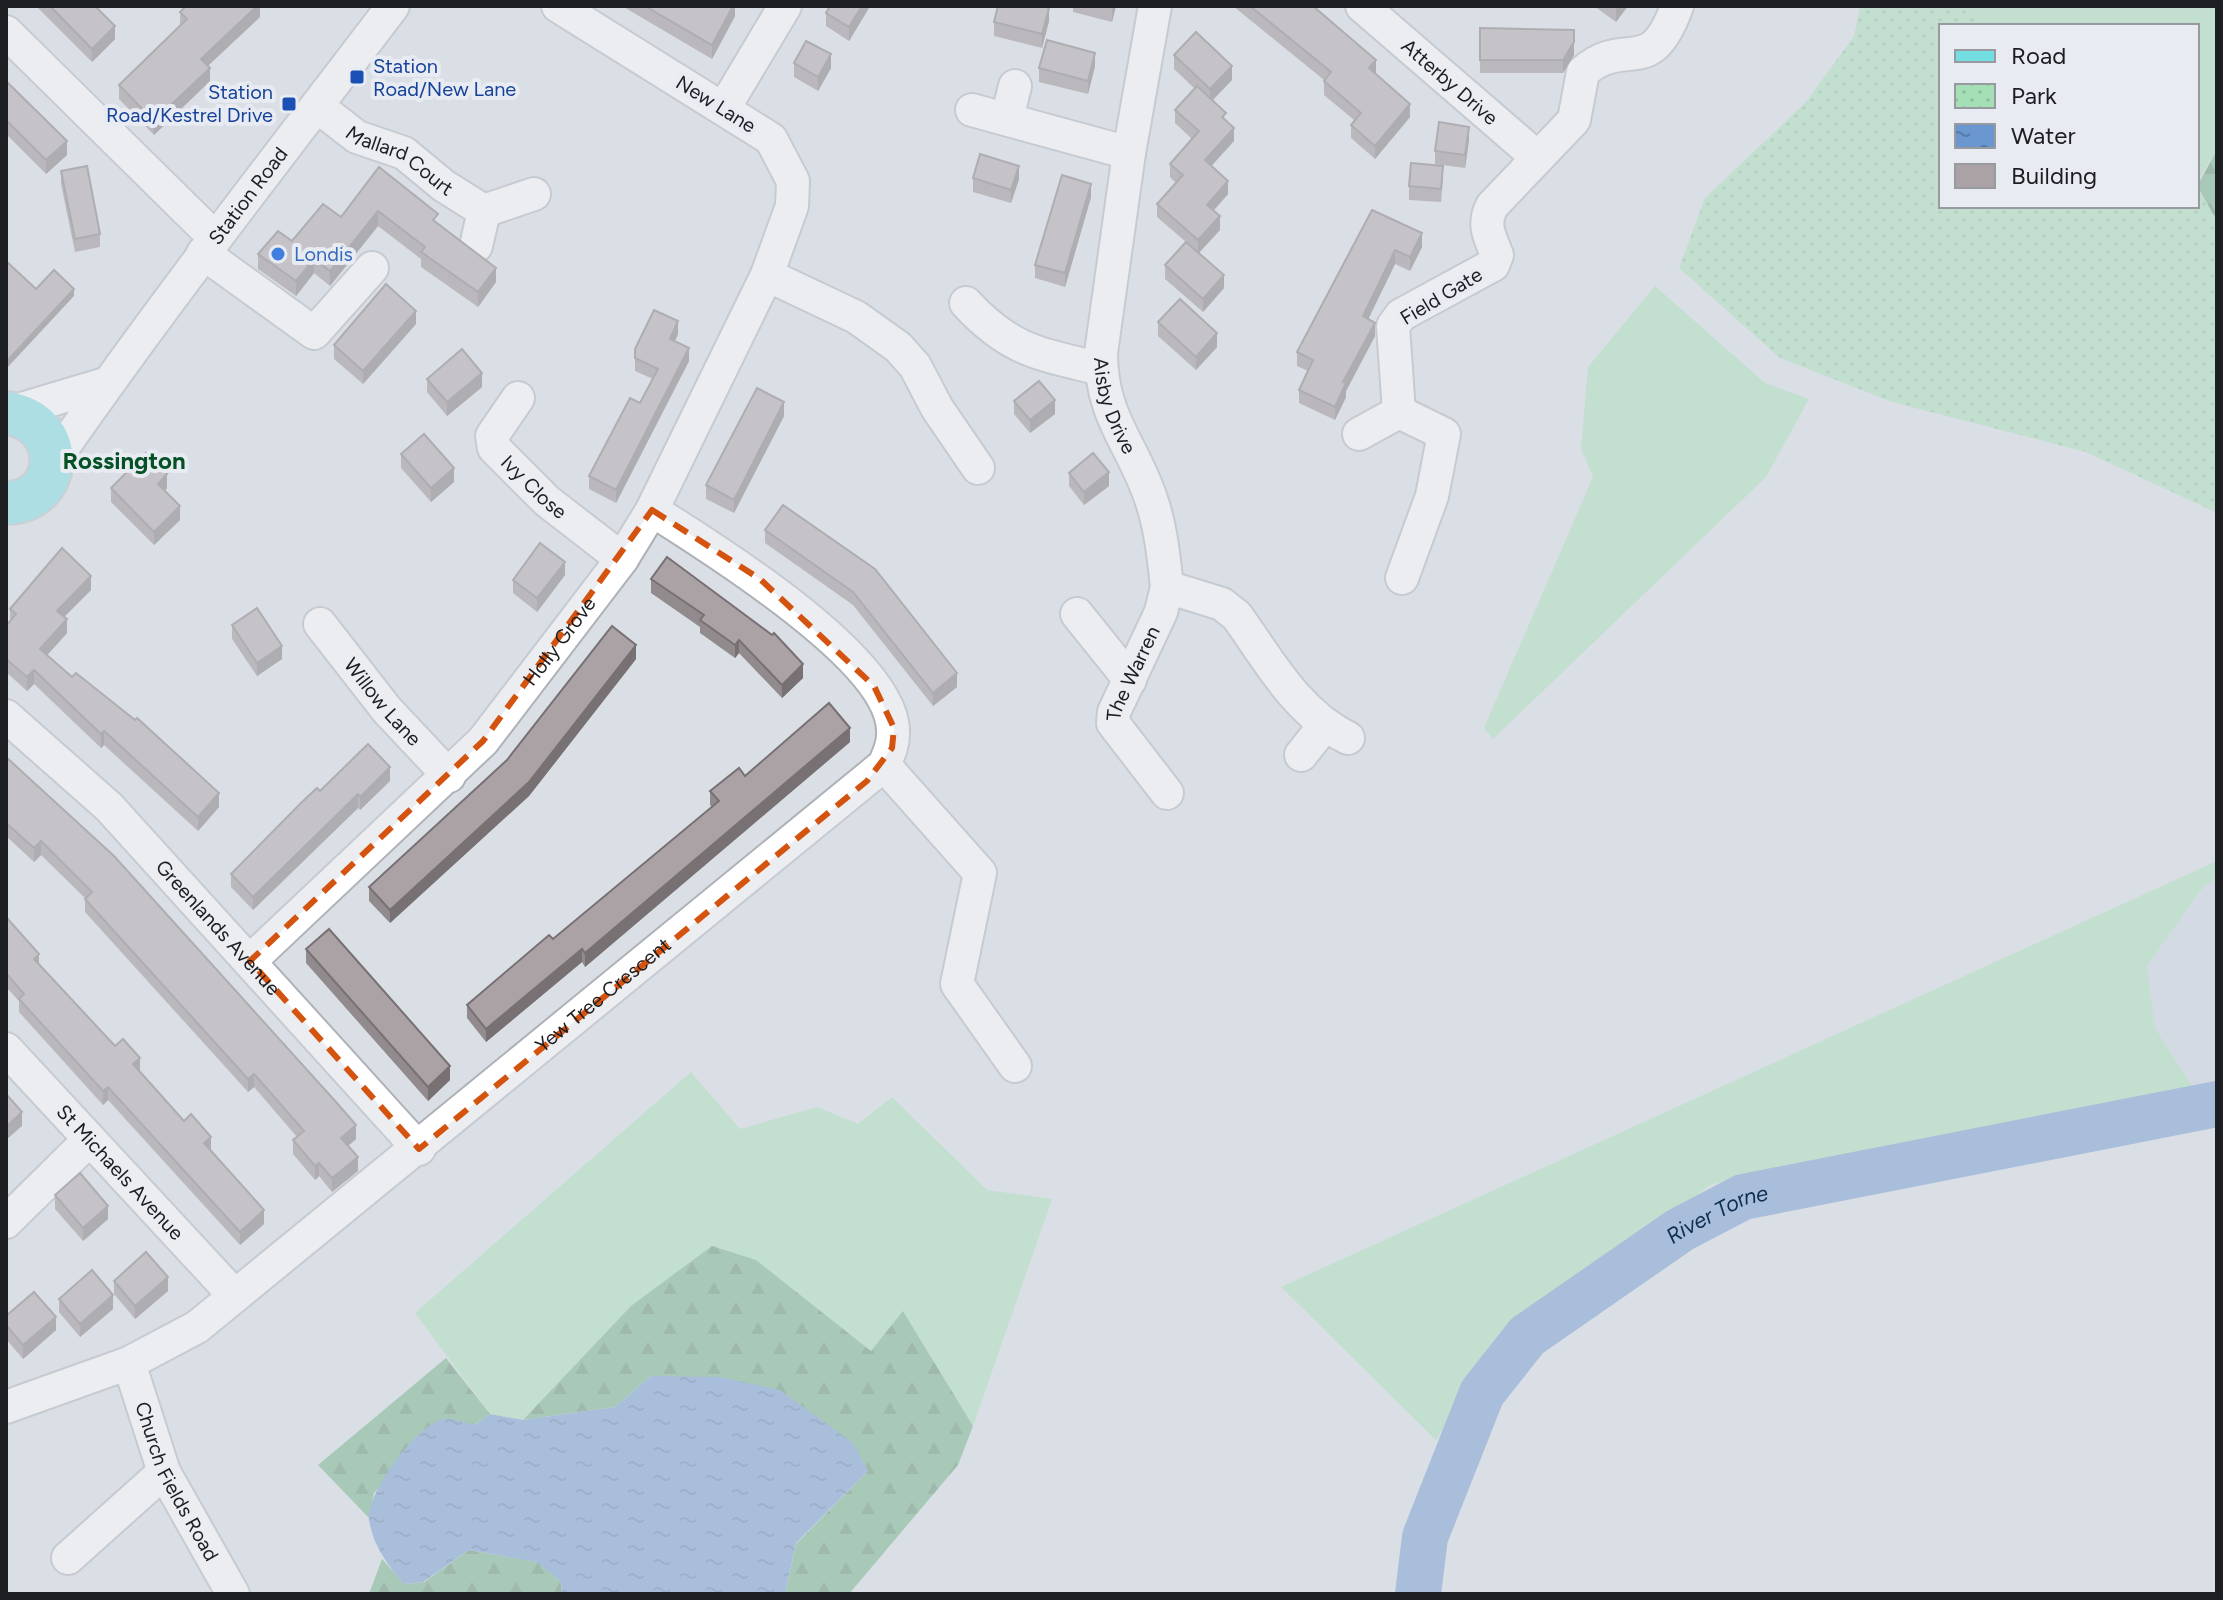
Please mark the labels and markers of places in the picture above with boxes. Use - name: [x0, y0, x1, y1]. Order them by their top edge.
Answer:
- place label: Station Road/New Lane: [373, 54, 516, 101]
- marker: Station Road/New Lane: [348, 68, 366, 86]
- place label: Station Road/Kestrel Drive: [106, 80, 273, 127]
- marker: Station Road/Kestrel Drive: [280, 95, 298, 113]
- place label: Londis: [294, 242, 353, 266]
- marker: Londis: [269, 245, 287, 263]

